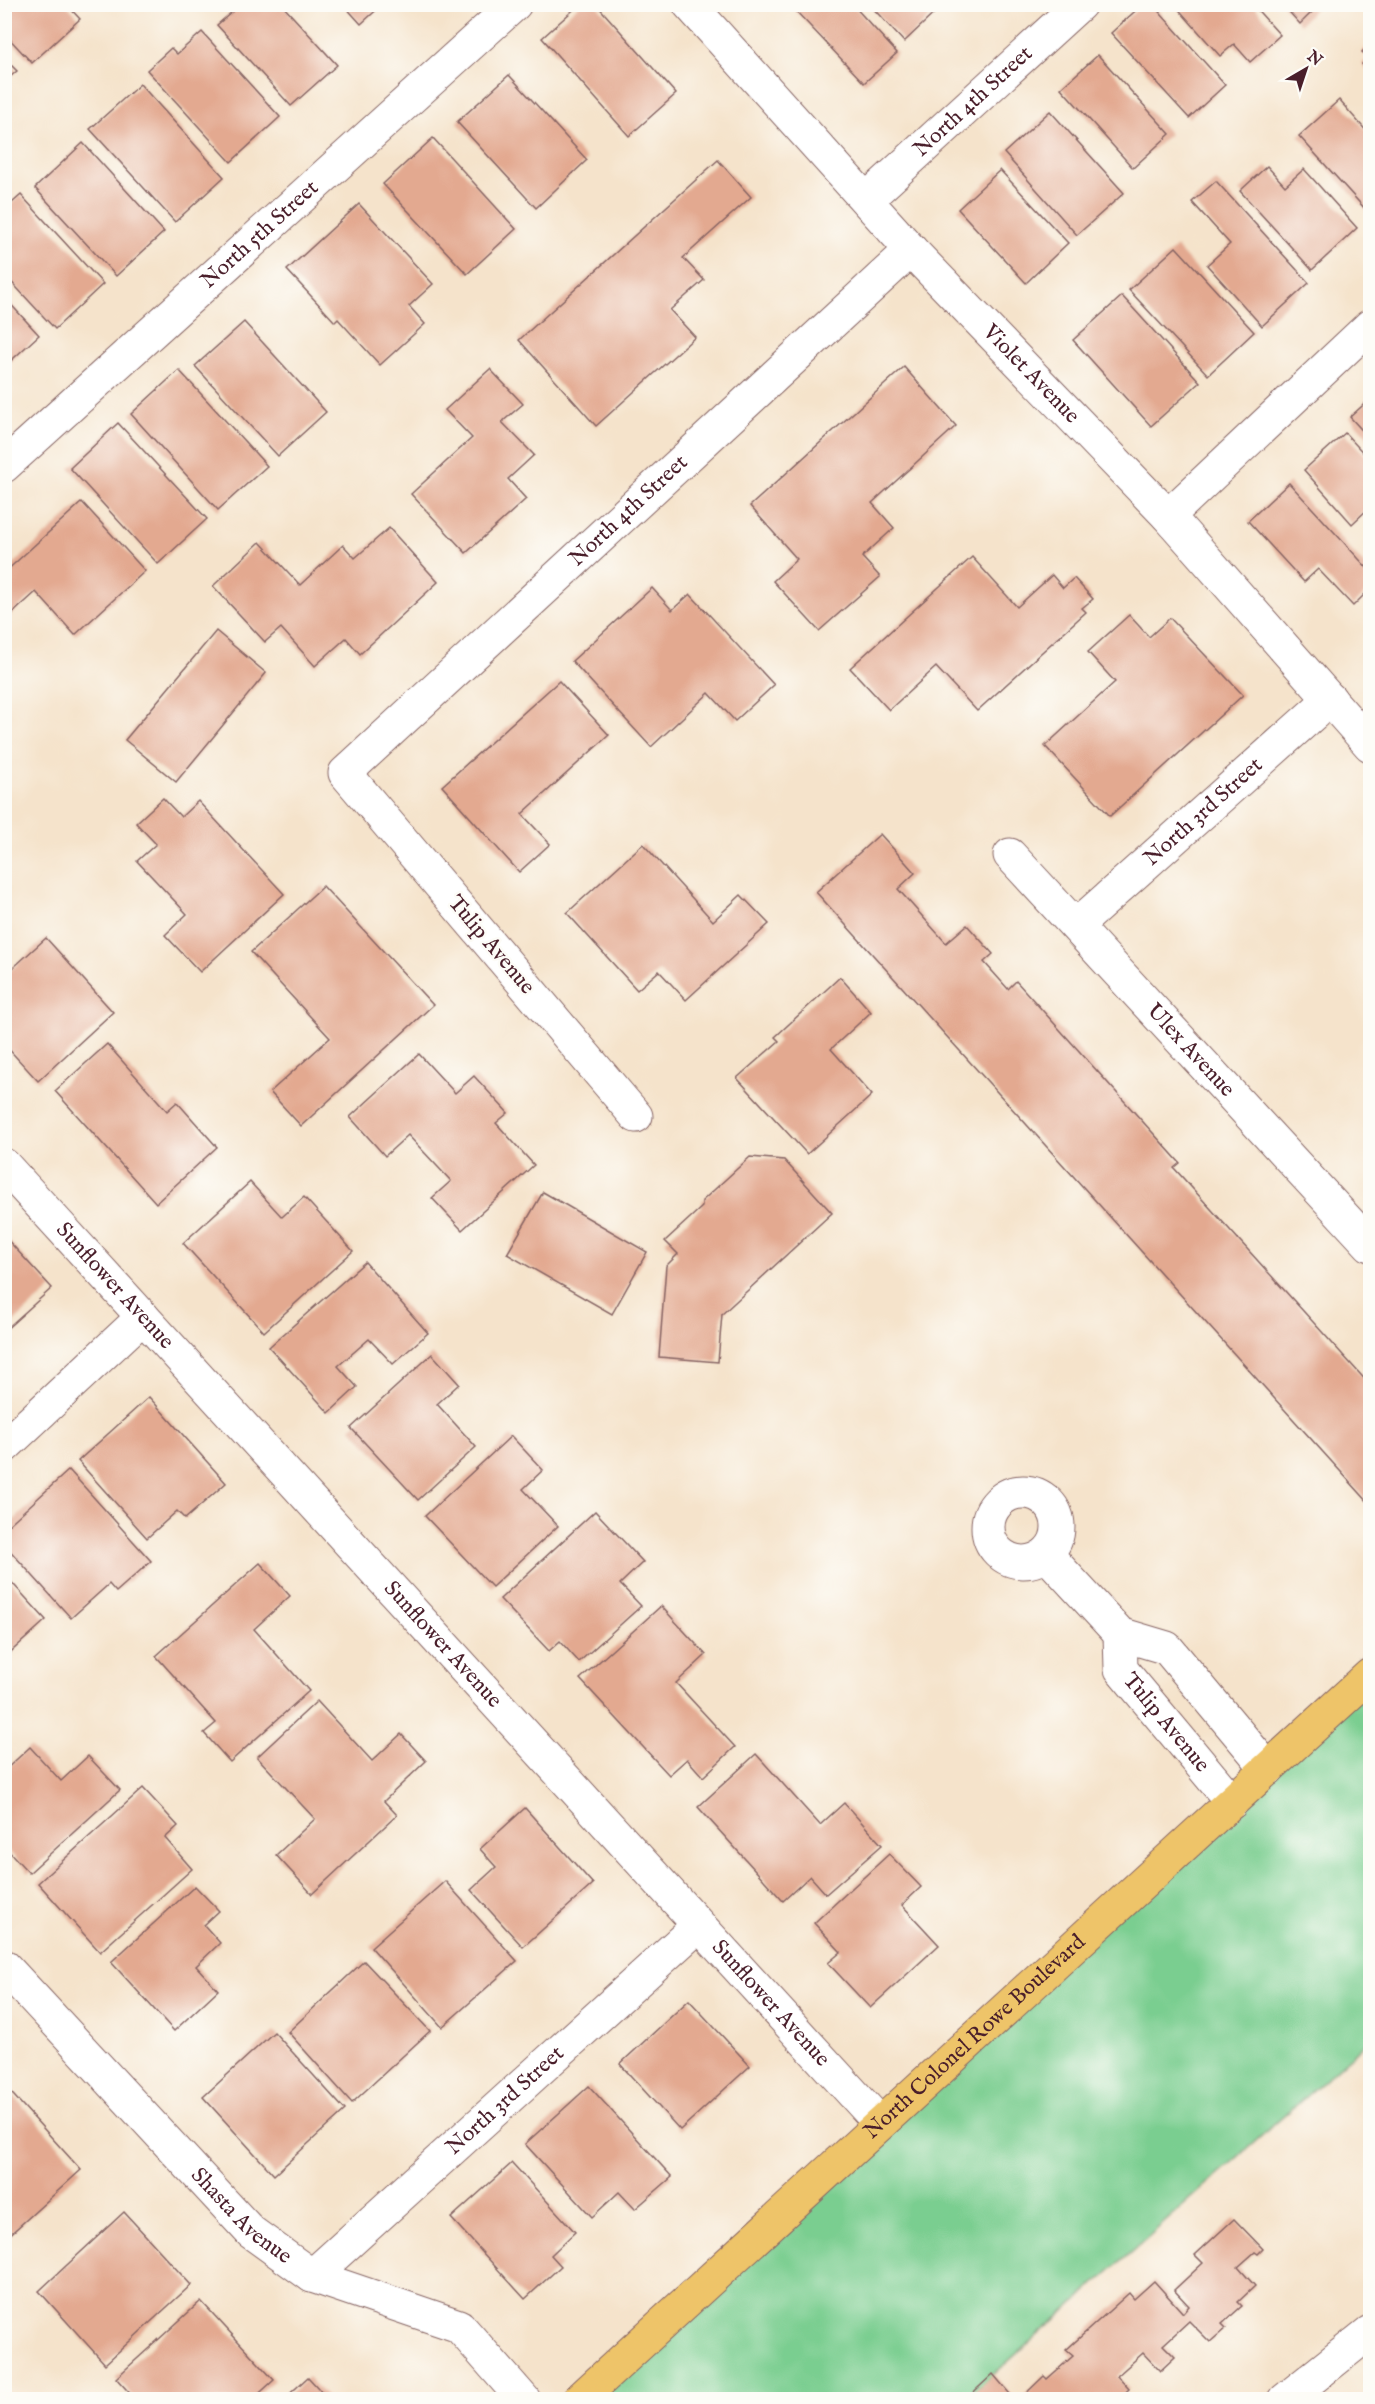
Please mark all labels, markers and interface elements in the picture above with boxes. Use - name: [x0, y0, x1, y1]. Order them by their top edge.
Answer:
- north arrow: [1276, 39, 1336, 99]
- street label: North 4th Street: [908, 40, 1039, 163]
- text: N: [1302, 46, 1326, 71]
- street label: North 5th Street: [195, 174, 325, 295]
- street label: Violet Avenue: [976, 318, 1085, 430]
- street label: North 4th Street: [563, 449, 694, 573]
- street label: North 3rd Street: [1138, 751, 1269, 872]
- street label: Tulip Avenue: [441, 890, 541, 1000]
- street label: Ulex Avenue: [1140, 998, 1241, 1103]
- street label: Sunflower Avenue: [49, 1217, 180, 1355]
- street label: Sunflower Avenue: [377, 1575, 508, 1714]
- street label: Tulip Avenue: [1116, 1667, 1215, 1778]
- street label: North Colonel Rowe Boulevard: [858, 1928, 1092, 2146]
- street label: Sunflower Avenue: [705, 1934, 836, 2073]
- street label: North 3rd Street: [440, 2040, 571, 2161]
- street label: Shasta Avenue: [184, 2162, 297, 2271]

